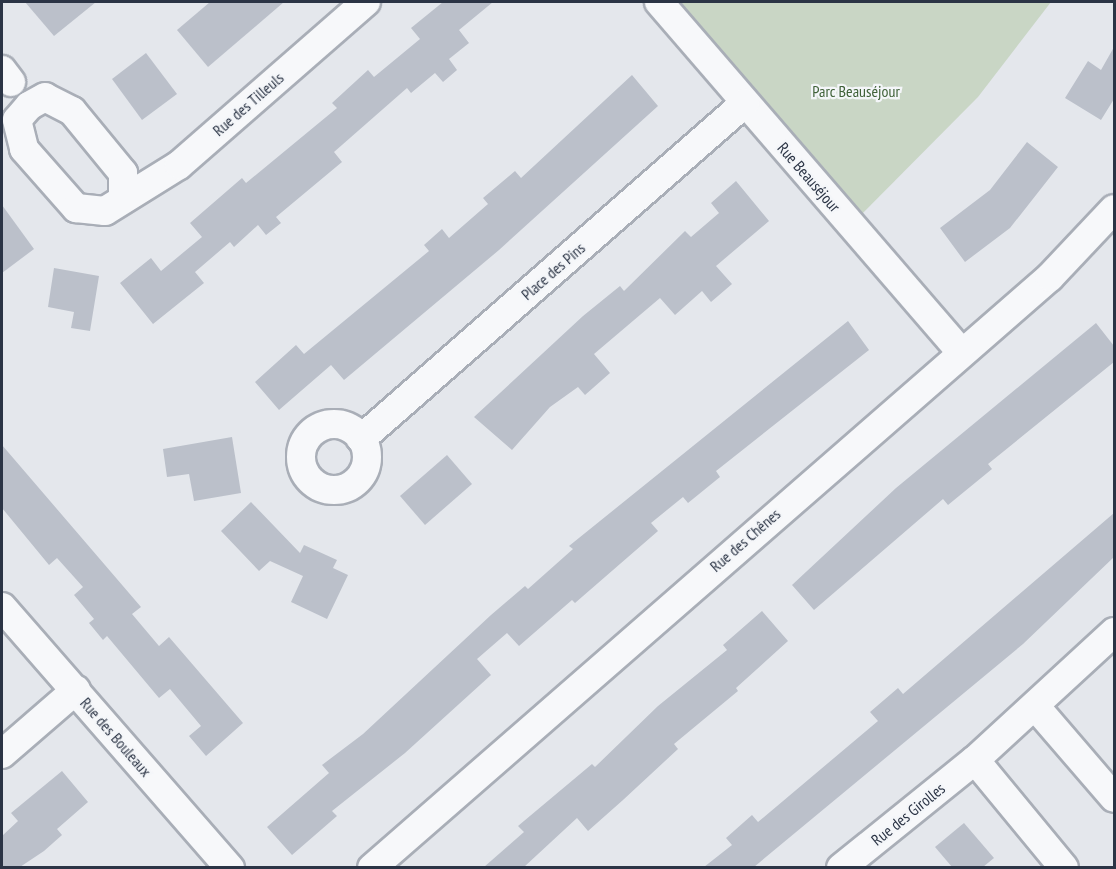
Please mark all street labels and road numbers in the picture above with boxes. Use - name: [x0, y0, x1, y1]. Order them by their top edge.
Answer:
- street label: Rue des Tilleuls: [209, 68, 287, 140]
- street label: Rue Beauséjour: [774, 138, 844, 216]
- street label: Place des Pins: [517, 238, 589, 304]
- street label: Rue des Chênes: [706, 504, 784, 576]
- street label: Rue des Bouleaux: [76, 693, 156, 781]
- street label: Rue des Girolles: [867, 779, 949, 849]

